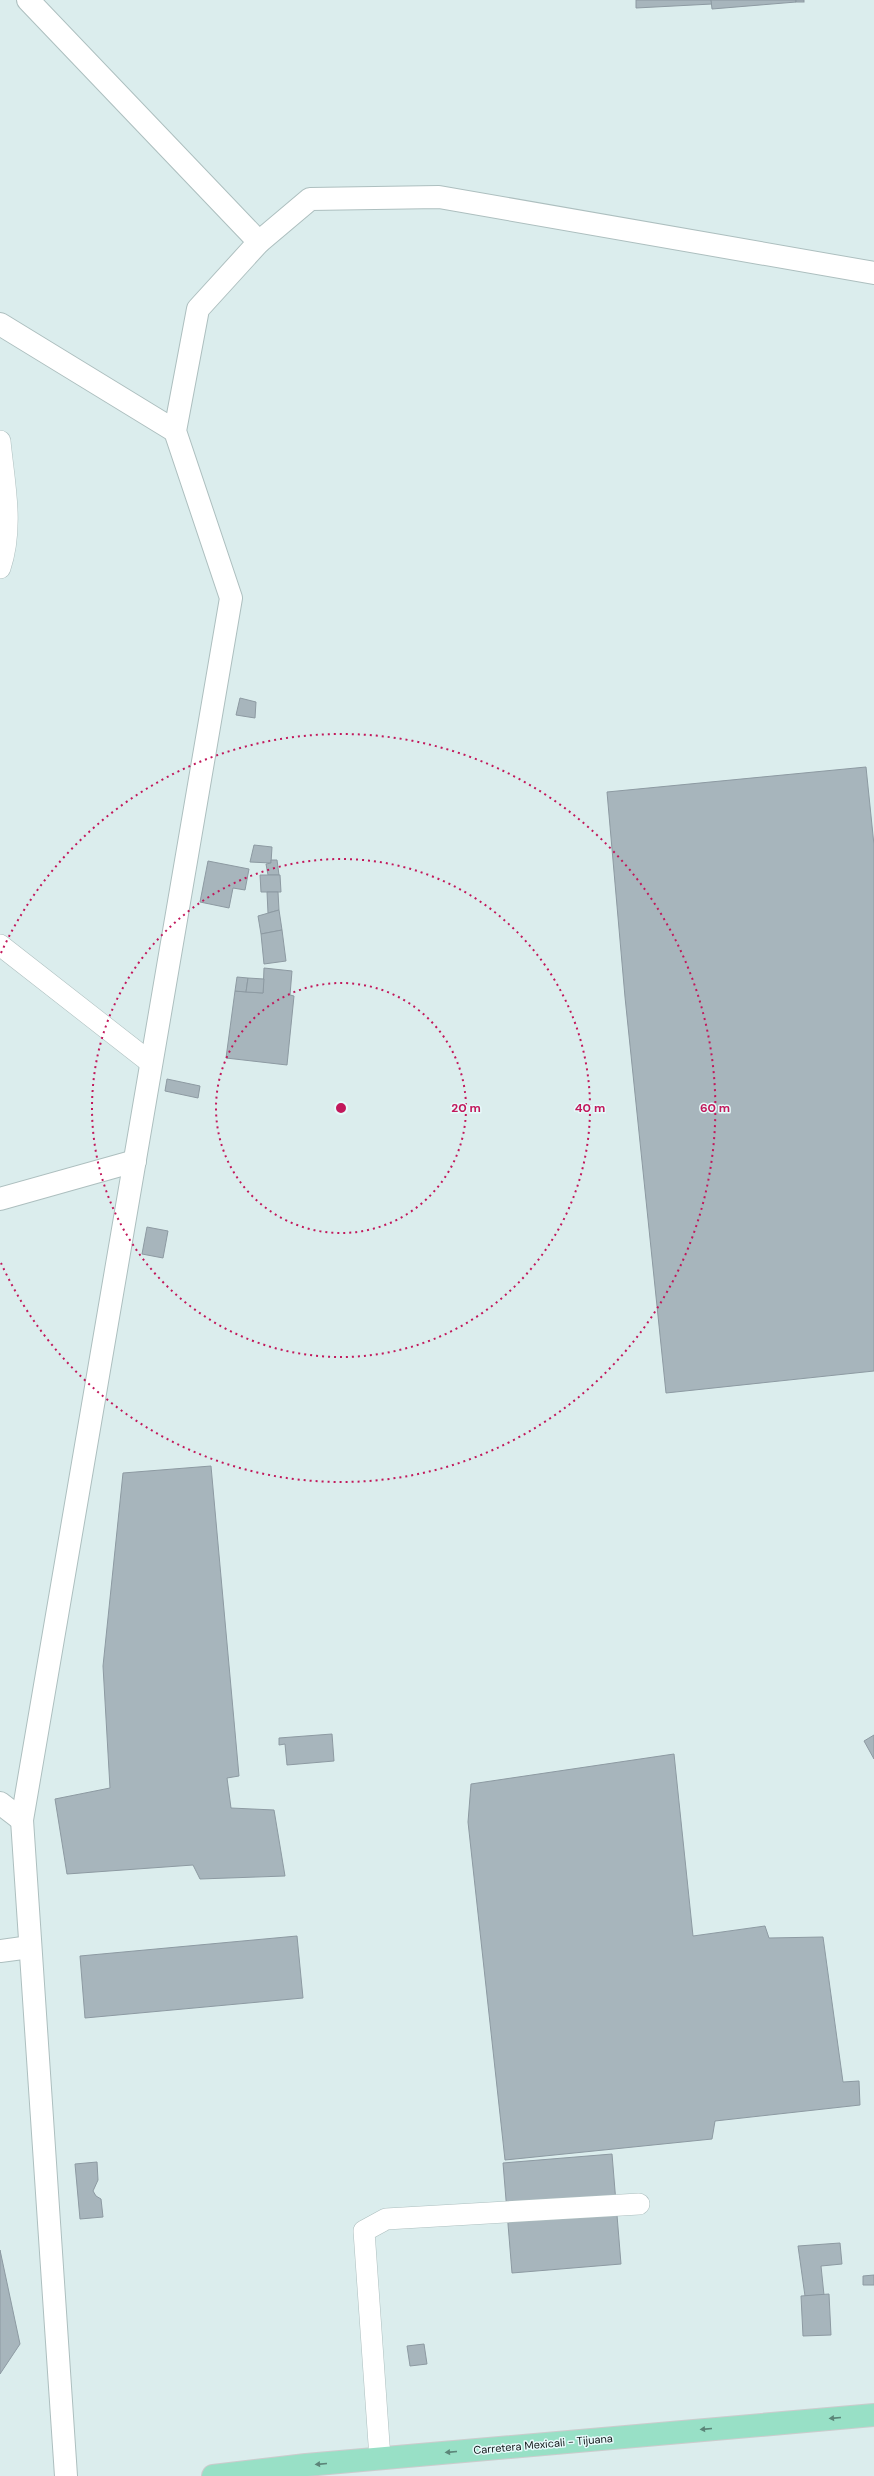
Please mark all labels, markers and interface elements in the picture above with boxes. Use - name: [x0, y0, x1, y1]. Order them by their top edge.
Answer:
- text: 20 m: [451, 1100, 481, 1116]
- text: 40 m: [575, 1100, 605, 1116]
- text: 60 m: [700, 1100, 730, 1116]
- centre of rings: [334, 1101, 348, 1115]
- one-way arrow: [829, 2415, 841, 2421]
- one-way arrow: [700, 2426, 712, 2433]
- street label: Carretera Mexicali - Tijuana: [473, 2431, 613, 2457]
- one-way arrow: [445, 2449, 457, 2456]
- one-way arrow: [315, 2460, 327, 2467]

